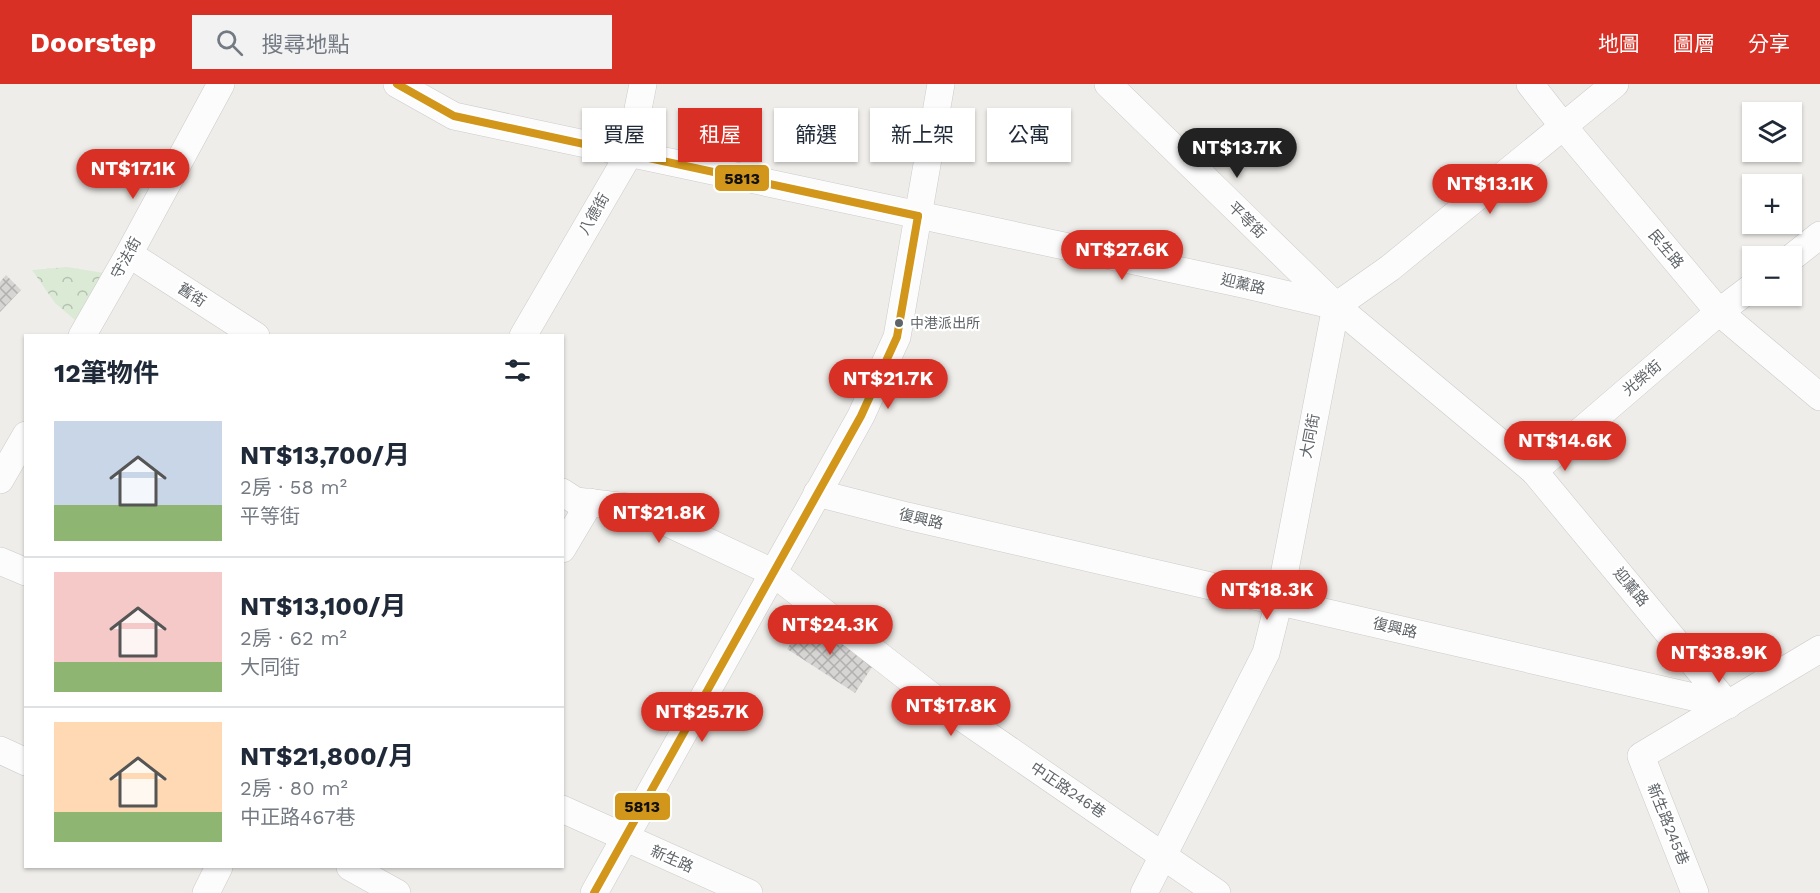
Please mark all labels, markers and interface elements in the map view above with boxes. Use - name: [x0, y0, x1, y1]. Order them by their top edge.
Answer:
- search box: [192, 15, 612, 69]
- text: Doorstep: [30, 26, 156, 59]
- icon: search: [213, 26, 246, 59]
- text: 地圖: [1598, 31, 1640, 56]
- text: 圖層: [1673, 31, 1715, 56]
- text: 分享: [1748, 31, 1790, 56]
- text: 搜尋地點: [261, 32, 349, 57]
- map controls: [1742, 102, 1802, 306]
- button: layers: [1742, 102, 1802, 162]
- chip: 買屋: [582, 108, 666, 162]
- chip: 租屋: [678, 108, 762, 162]
- chip: 篩選: [774, 108, 858, 162]
- chip: 新上架: [870, 108, 975, 162]
- chip: 公寓: [987, 108, 1071, 162]
- pin: NT$13.7K: [1175, 128, 1299, 179]
- text: NT$13.7K: [1192, 135, 1282, 159]
- pin: NT$17.1K: [71, 149, 195, 200]
- text: NT$17.1K: [90, 156, 176, 180]
- line badge: 5813: [714, 164, 770, 192]
- pin: NT$13.1K: [1428, 164, 1552, 215]
- text: 5813: [724, 169, 760, 188]
- text: NT$13.1K: [1446, 171, 1534, 195]
- button: +: [1742, 174, 1802, 234]
- street label: 八德街: [575, 190, 613, 238]
- street label: 平等街: [1225, 198, 1269, 242]
- street label: 民生路: [1645, 226, 1687, 272]
- pin: NT$27.6K: [1060, 230, 1184, 281]
- street label: 守法街: [107, 234, 145, 282]
- text: NT$27.6K: [1075, 237, 1169, 261]
- button: −: [1742, 246, 1802, 306]
- street label: 迎薰路: [1219, 270, 1267, 298]
- street label: 舊街: [175, 279, 209, 311]
- place label: 中港派出所: [910, 315, 980, 331]
- marker: 中港派出所: [893, 317, 905, 329]
- icon: filters: [501, 354, 534, 387]
- street label: 光榮街: [1619, 357, 1665, 399]
- text: 12筆物件: [54, 358, 159, 388]
- pin: NT$21.7K: [826, 359, 950, 410]
- text: NT$21.7K: [843, 366, 933, 390]
- street label: 大同街: [1297, 412, 1323, 460]
- pin: NT$14.6K: [1503, 421, 1627, 472]
- text: NT$14.6K: [1518, 428, 1612, 452]
- text: NT$13,700/月: [240, 440, 410, 470]
- icon: home: [102, 445, 174, 517]
- text: 2房 · 58 m²: [240, 475, 347, 499]
- pin: NT$21.8K: [597, 493, 721, 544]
- text: NT$21.8K: [612, 500, 706, 524]
- text: 平等街: [240, 504, 300, 528]
- street label: 復興路: [897, 505, 945, 533]
- street label: 迎薰路: [1610, 564, 1652, 610]
- pin: NT$18.3K: [1205, 570, 1329, 621]
- text: NT$18.3K: [1220, 577, 1314, 601]
- text: NT$13,100/月: [240, 591, 406, 621]
- icon: home: [102, 596, 174, 668]
- pin: NT$24.3K: [768, 605, 892, 656]
- text: NT$24.3K: [782, 612, 878, 636]
- street label: 復興路: [1371, 614, 1419, 642]
- text: 2房 · 62 m²: [240, 626, 347, 650]
- pin: NT$38.9K: [1657, 633, 1781, 684]
- text: NT$38.9K: [1671, 640, 1767, 664]
- text: 大同街: [240, 655, 300, 679]
- pin: NT$17.8K: [889, 686, 1013, 737]
- pin: NT$25.7K: [640, 692, 764, 743]
- text: NT$17.8K: [905, 693, 997, 717]
- text: NT$25.7K: [655, 699, 749, 723]
- text: NT$21,800/月: [240, 741, 414, 771]
- icon: home: [102, 746, 174, 818]
- street label: 中正路246巷: [1027, 758, 1109, 822]
- text: 2房 · 80 m²: [240, 776, 348, 800]
- street label: 新生路245巷: [1644, 781, 1692, 867]
- line badge: 5813: [614, 792, 671, 821]
- text: 5813: [624, 797, 660, 816]
- text: 中正路467巷: [240, 805, 355, 829]
- street label: 新生路: [648, 842, 696, 876]

